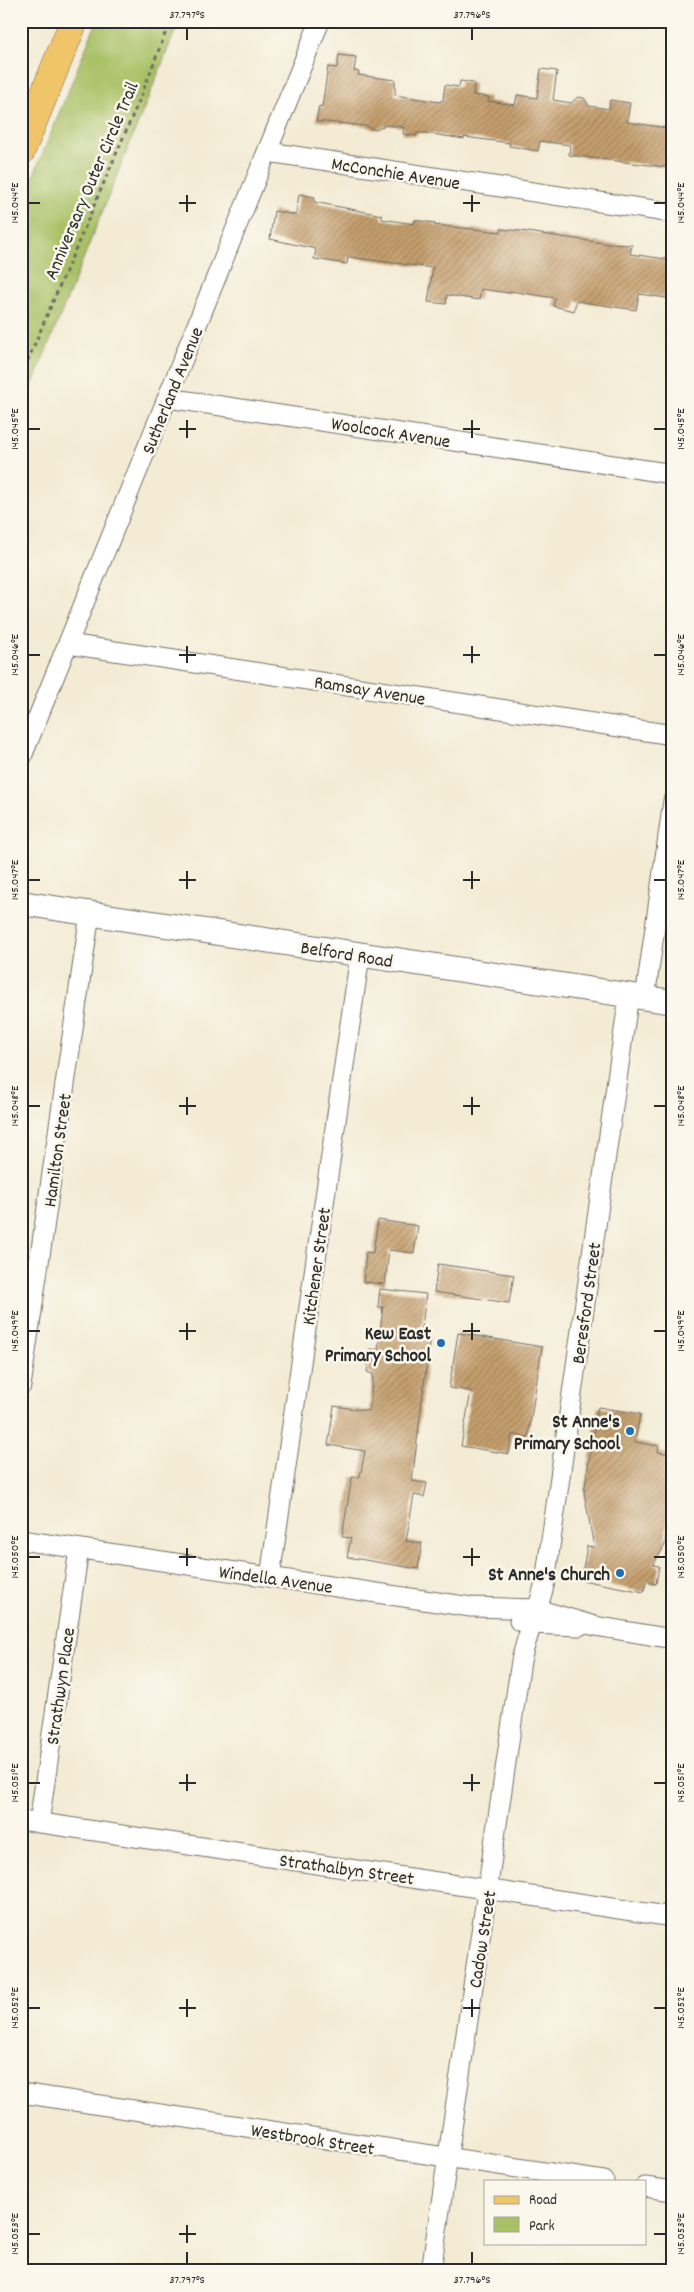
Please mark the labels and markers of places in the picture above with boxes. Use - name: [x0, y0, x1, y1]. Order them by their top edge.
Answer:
- place label: Kew East Primary School: [325, 1322, 431, 1371]
- marker: Kew East Primary School: [435, 1337, 447, 1349]
- place label: St Anne's Primary School: [514, 1410, 620, 1459]
- marker: St Anne's Primary School: [624, 1425, 636, 1437]
- place label: St Anne's Church: [488, 1563, 610, 1590]
- marker: St Anne's Church: [614, 1567, 626, 1579]

